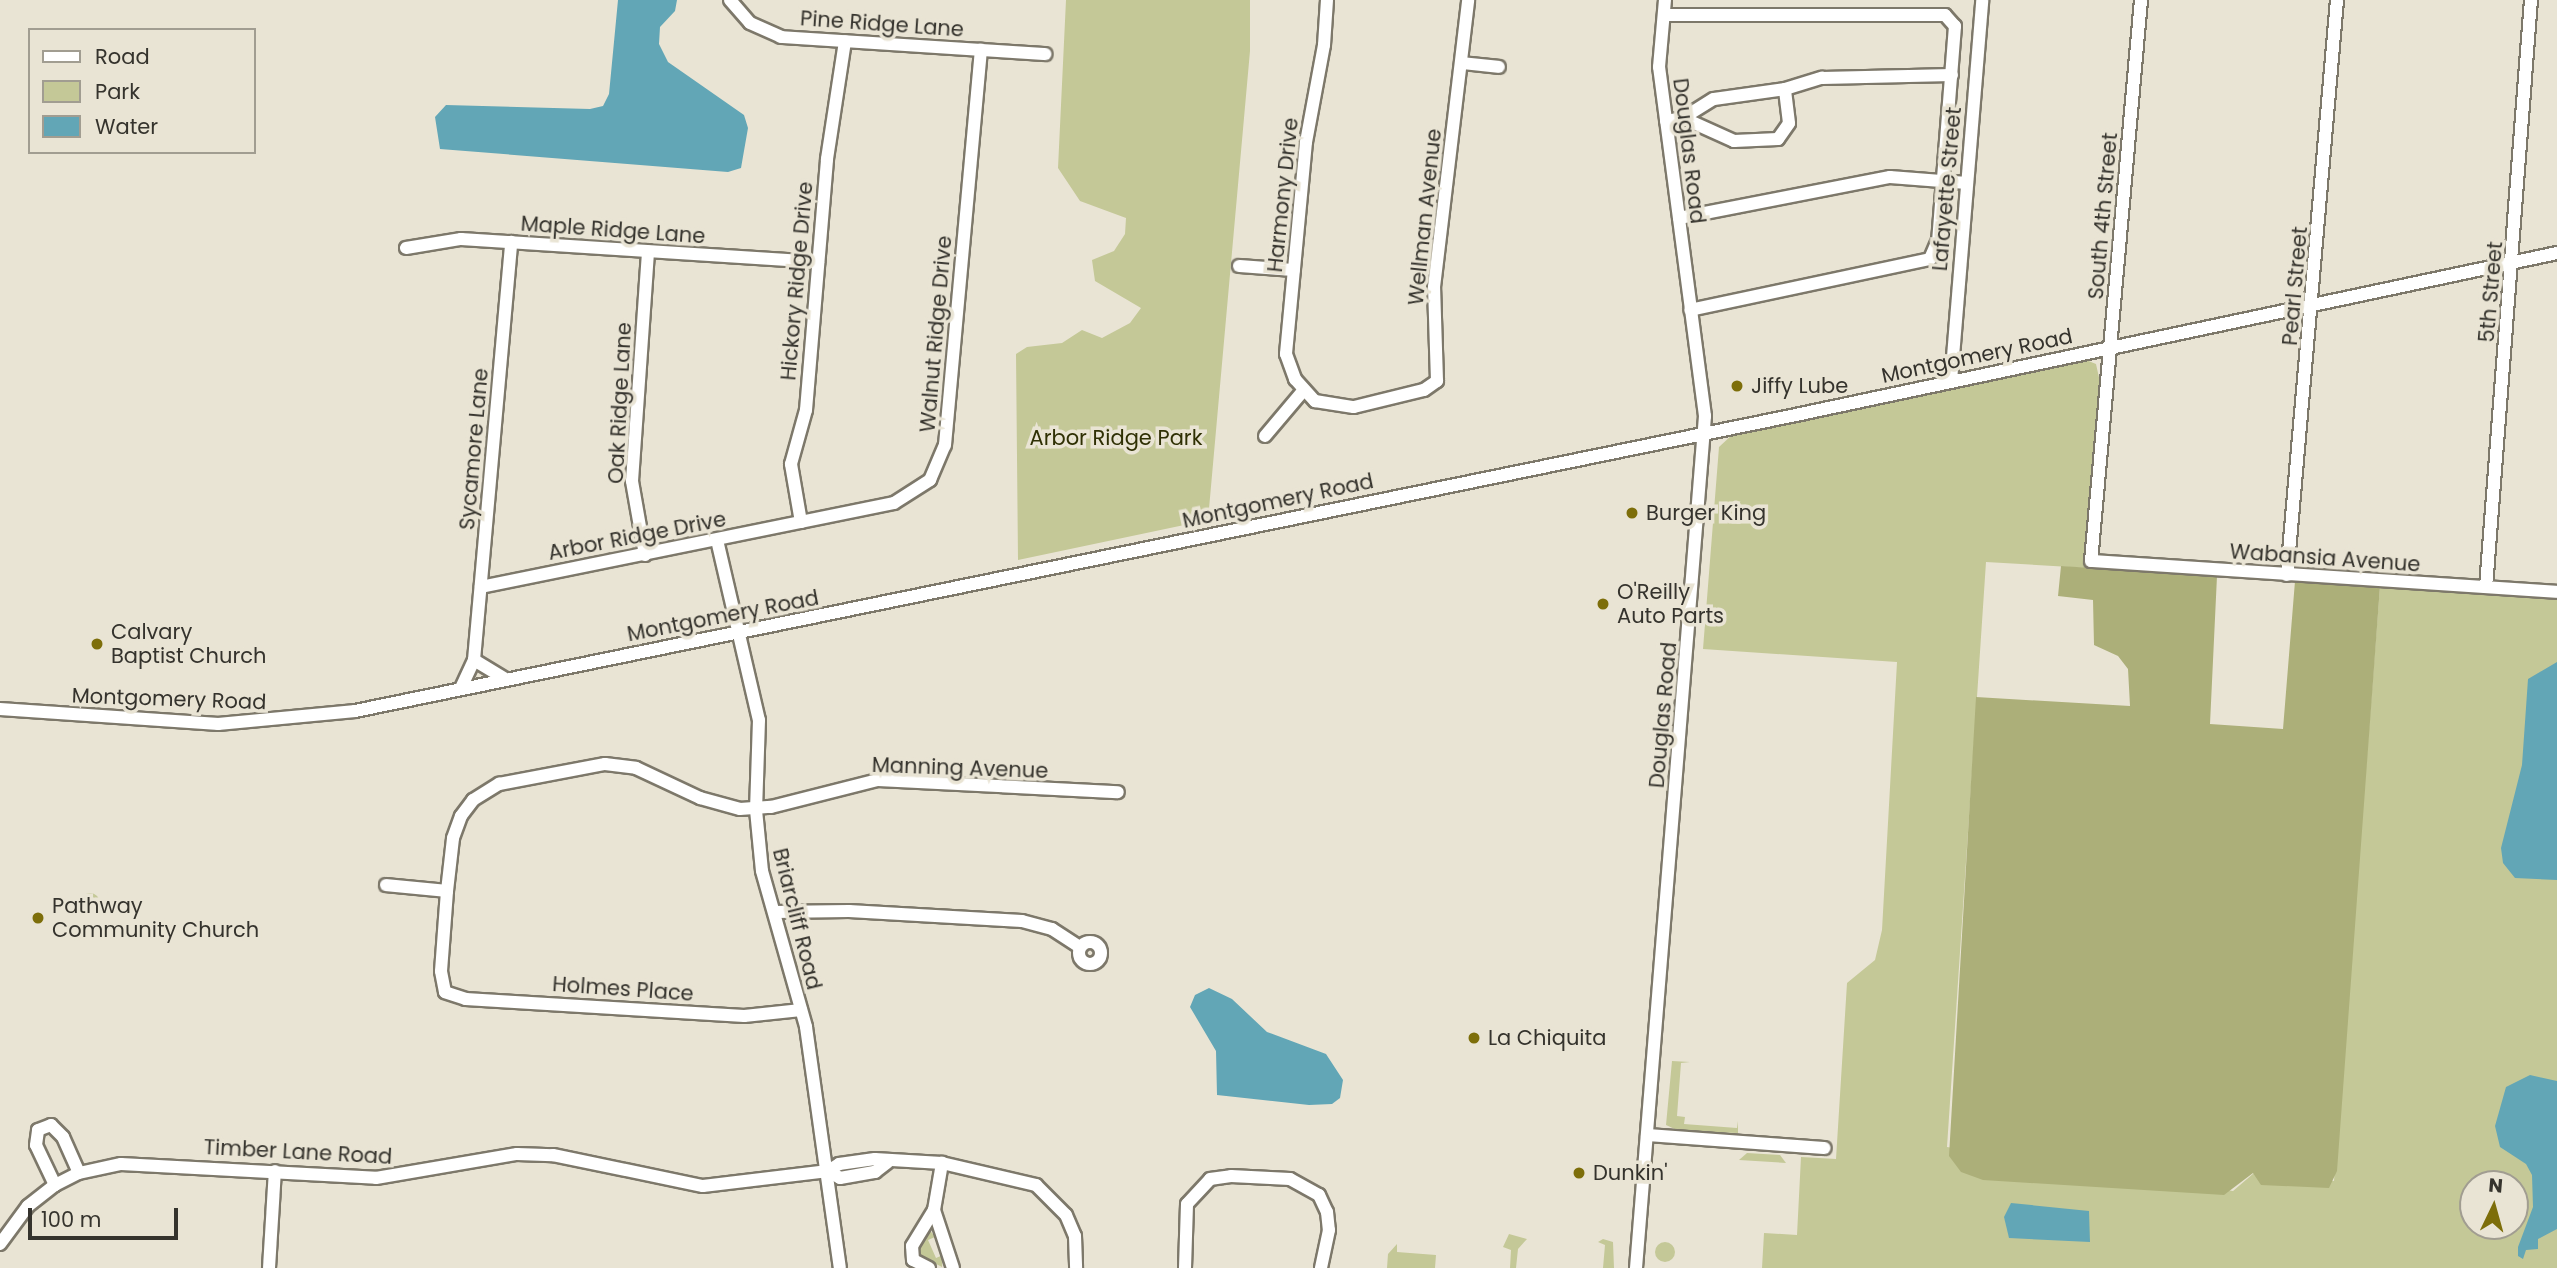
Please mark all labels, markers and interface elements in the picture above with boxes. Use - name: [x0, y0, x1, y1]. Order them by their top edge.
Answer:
- street label: Pine Ridge Lane: [799, 6, 965, 42]
- legend: [28, 28, 256, 154]
- text: Road: [95, 42, 150, 71]
- text: Park: [95, 77, 140, 106]
- street label: Douglas Road: [1668, 77, 1710, 225]
- street label: Lafayette Street: [1927, 106, 1967, 272]
- text: Water: [95, 112, 158, 141]
- street label: Harmony Drive: [1262, 117, 1304, 273]
- street label: Wellman Avenue: [1403, 127, 1447, 307]
- street label: South 4th Street: [2083, 132, 2123, 300]
- street label: Hickory Ridge Drive: [776, 181, 818, 381]
- street label: Maple Ridge Lane: [520, 211, 706, 249]
- street label: Pearl Street: [2277, 225, 2313, 347]
- street label: Walnut Ridge Drive: [915, 234, 957, 434]
- street label: 5th Street: [2474, 240, 2508, 344]
- street label: Oak Ridge Lane: [603, 322, 637, 484]
- street label: Montgomery Road: [1879, 323, 2075, 389]
- street label: Sycamore Lane: [454, 367, 494, 531]
- place label: Jiffy Lube: [1751, 373, 1848, 399]
- marker: Jiffy Lube: [1729, 378, 1745, 394]
- park label: Arbor Ridge Park: [1029, 425, 1203, 451]
- street label: Montgomery Road: [1180, 468, 1376, 534]
- place label: Burger King: [1646, 500, 1766, 526]
- marker: Burger King: [1624, 505, 1640, 521]
- street label: Arbor Ridge Drive: [546, 506, 728, 566]
- street label: Wabansia Avenue: [2229, 539, 2421, 577]
- place label: O'Reilly Auto Parts: [1617, 579, 1724, 629]
- street label: Montgomery Road: [625, 585, 821, 647]
- marker: O'Reilly Auto Parts: [1595, 596, 1611, 612]
- place label: Calvary Baptist Church: [111, 619, 266, 669]
- marker: Calvary Baptist Church: [89, 636, 105, 652]
- street label: Douglas Road: [1644, 641, 1682, 789]
- street label: Montgomery Road: [71, 683, 267, 715]
- street label: Manning Avenue: [871, 752, 1049, 784]
- street label: Briarcliff Road: [767, 846, 827, 992]
- place label: Pathway Community Church: [52, 893, 259, 943]
- marker: Pathway Community Church: [30, 910, 46, 926]
- street label: Holmes Place: [551, 971, 695, 1007]
- place label: La Chiquita: [1488, 1025, 1606, 1051]
- marker: La Chiquita: [1466, 1030, 1482, 1046]
- street label: Timber Lane Road: [203, 1134, 393, 1170]
- place label: Dunkin': [1593, 1160, 1667, 1186]
- marker: Dunkin': [1571, 1165, 1587, 1181]
- north arrow: [2459, 1170, 2529, 1240]
- text: N: [2487, 1172, 2504, 1200]
- scale bar: [32, 1194, 182, 1238]
- text: 100 m: [41, 1205, 101, 1234]

